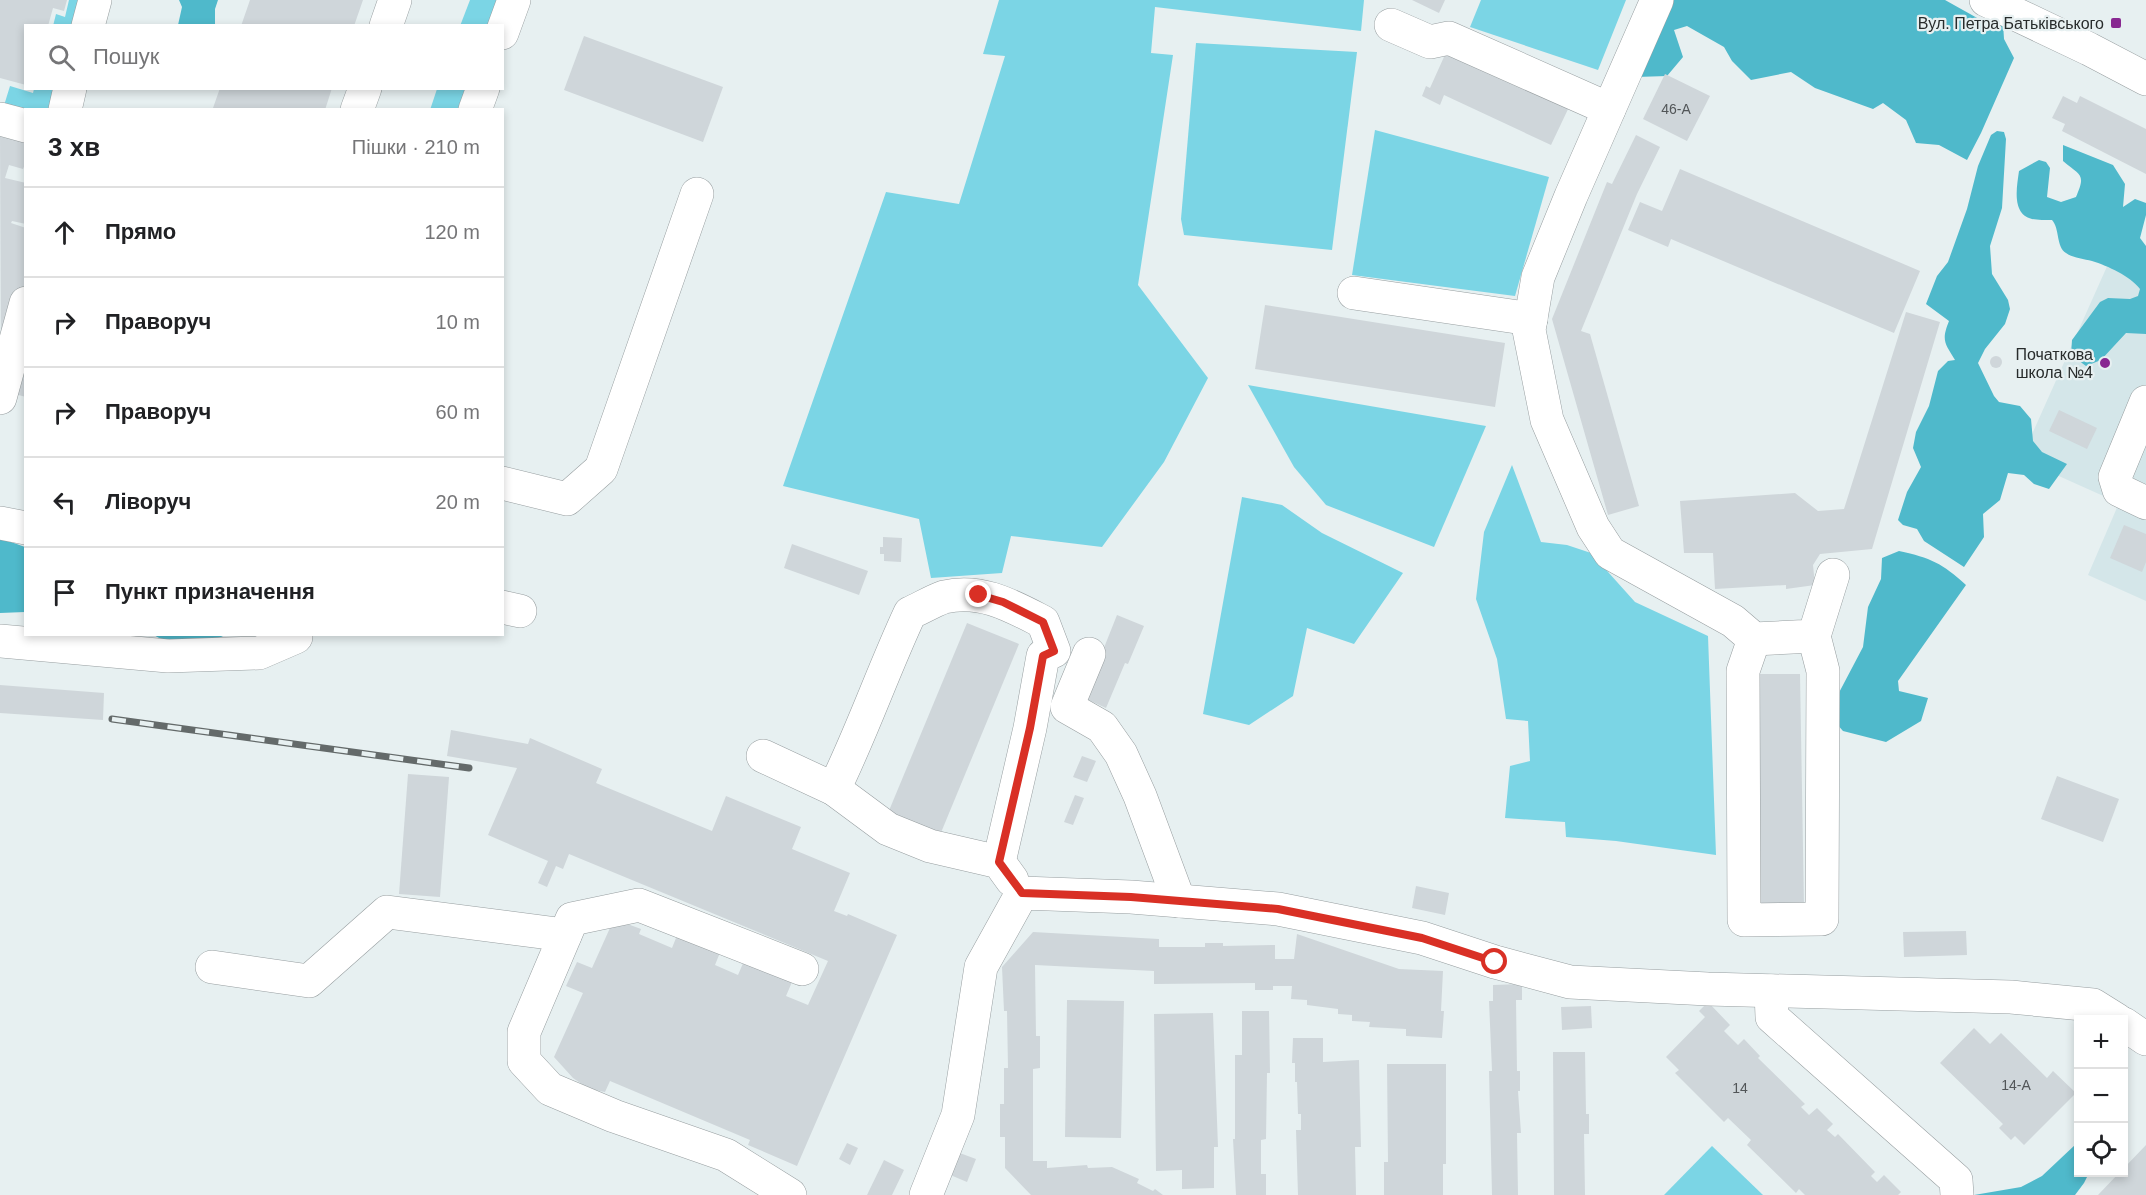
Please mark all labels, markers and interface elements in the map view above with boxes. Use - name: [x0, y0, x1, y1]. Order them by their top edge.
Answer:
- place label: Вул. Петра Батьківського: [1918, 15, 2104, 32]
- marker: Вул. Петра Батьківського: [2109, 16, 2123, 30]
- search box: [24, 24, 504, 90]
- icon: search: [45, 41, 78, 74]
- text: Пошук: [93, 44, 159, 69]
- house number: 46-А: [1661, 101, 1691, 117]
- text: 3 хв: [48, 132, 100, 162]
- text: Пішки · 210 m: [352, 136, 480, 158]
- icon: ahead: [48, 216, 81, 249]
- text: Прямо: [105, 219, 176, 244]
- text: 120 m: [424, 221, 480, 243]
- icon: right: [48, 306, 81, 339]
- text: Праворуч: [105, 309, 211, 334]
- text: 10 m: [436, 311, 480, 333]
- place label: Початкова школа №4: [2015, 346, 2093, 381]
- marker: Початкова школа №4: [2098, 356, 2112, 370]
- icon: right: [48, 396, 81, 429]
- text: Праворуч: [105, 399, 211, 424]
- text: 60 m: [436, 401, 480, 423]
- icon: left: [48, 486, 81, 519]
- text: Ліворуч: [105, 489, 191, 514]
- text: 20 m: [436, 491, 480, 513]
- icon: arrive: [48, 576, 81, 609]
- text: Пункт призначення: [105, 579, 315, 604]
- route end: [965, 581, 991, 607]
- route start: [1481, 948, 1507, 974]
- map controls: [2074, 1015, 2128, 1177]
- button: +: [2074, 1015, 2128, 1069]
- button: −: [2074, 1069, 2128, 1123]
- house number: 14-А: [2001, 1077, 2031, 1093]
- house number: 14: [1732, 1080, 1748, 1096]
- button: locate: [2074, 1123, 2128, 1177]

